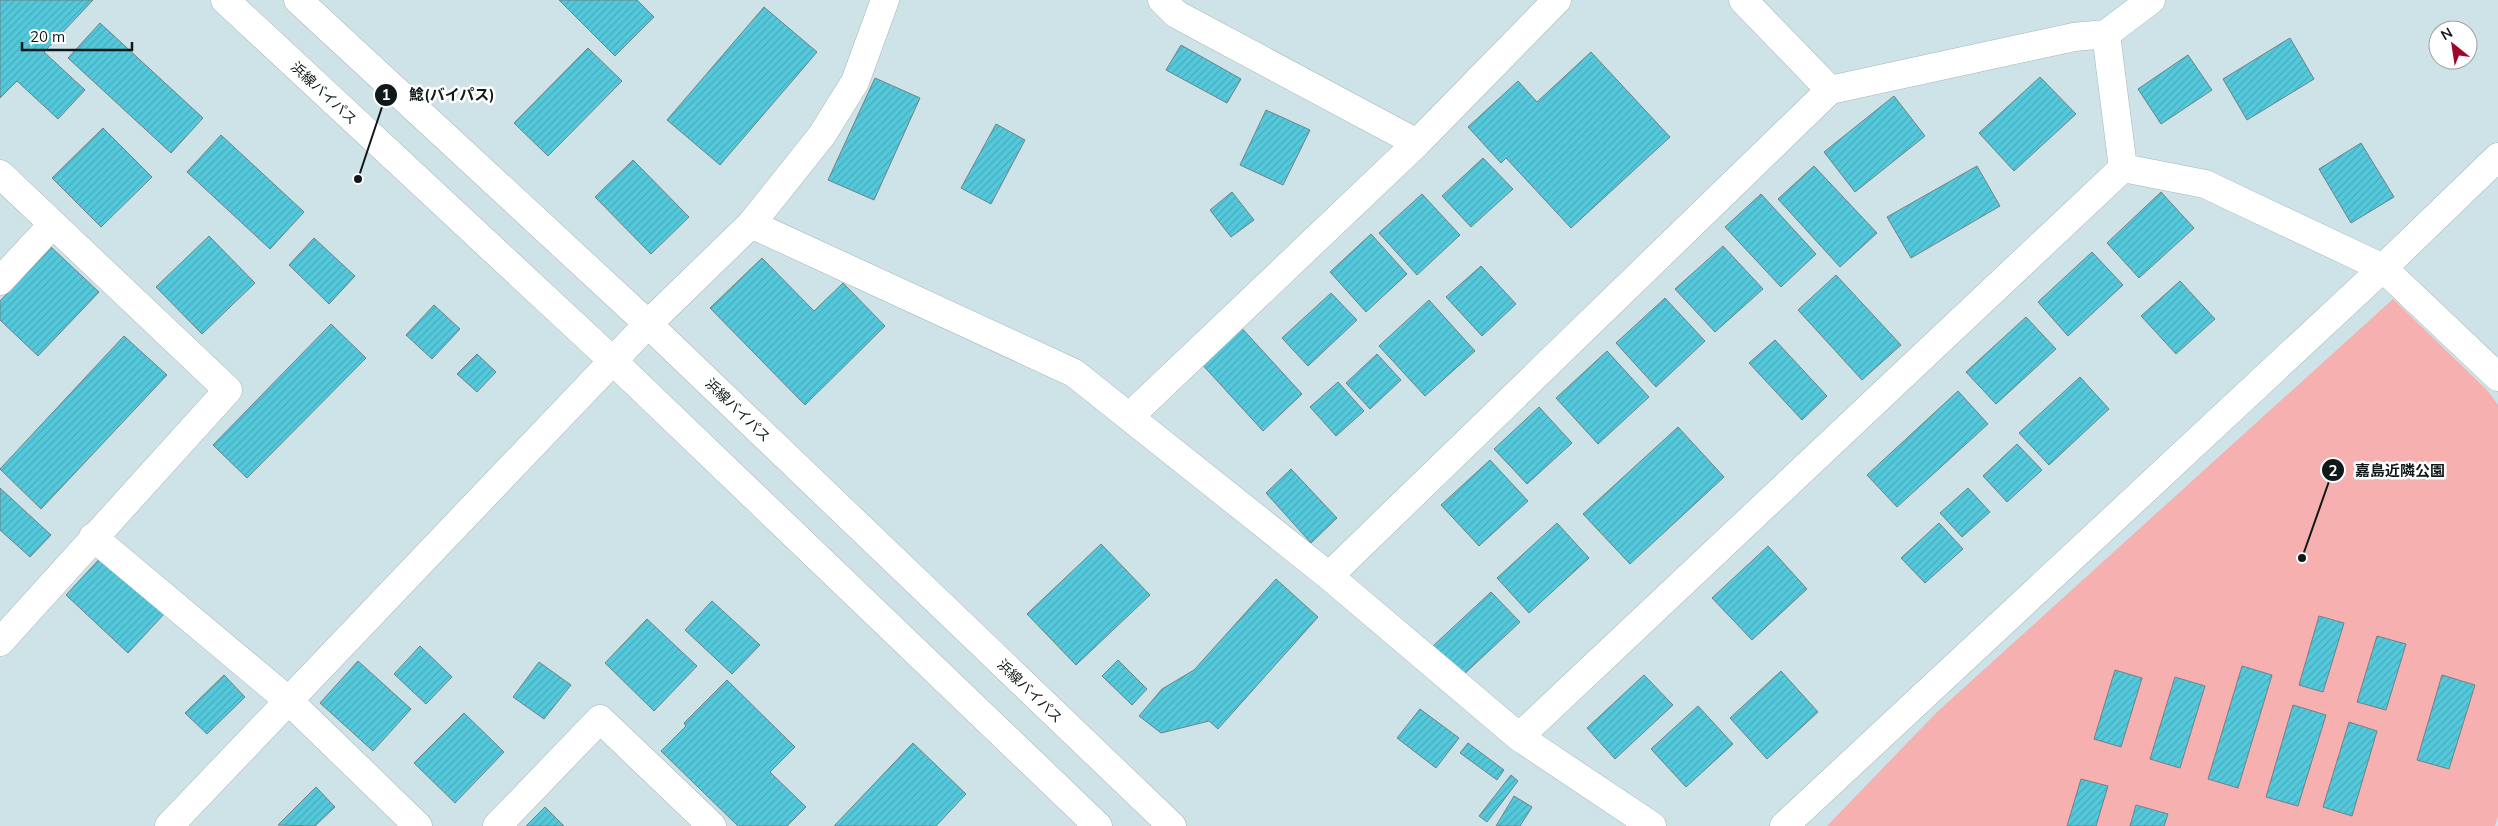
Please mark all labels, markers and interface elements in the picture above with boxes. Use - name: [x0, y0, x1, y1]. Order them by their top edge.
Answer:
- scale bar: [22, 20, 132, 52]
- north arrow: [2428, 20, 2478, 70]
- text: N: [2437, 23, 2456, 44]
- text: 20 m: [30, 27, 65, 46]
- street label: 浜線バイパス: [287, 58, 361, 128]
- callout: 鯰(バイパス): [374, 80, 505, 110]
- text: 1: [381, 85, 391, 104]
- text: 鯰(バイパス): [409, 85, 495, 104]
- street label: 浜線バイパス: [702, 374, 774, 446]
- callout: 嘉島近隣公園: [2320, 455, 2455, 485]
- text: 2: [2328, 461, 2338, 480]
- text: 嘉島近隣公園: [2355, 461, 2445, 480]
- street label: 浜線バイパス: [994, 655, 1066, 727]

